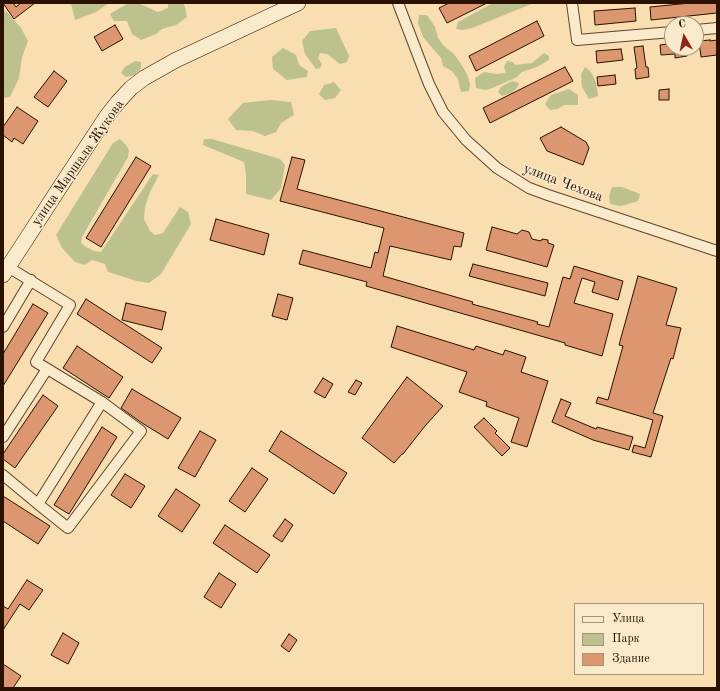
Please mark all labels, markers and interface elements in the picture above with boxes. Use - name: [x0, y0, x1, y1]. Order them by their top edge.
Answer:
- north arrow: [664, 16, 704, 56]
- text: С: [678, 19, 687, 31]
- street label: улица Маршала Жукова: [28, 97, 128, 229]
- street label: улица Чехова: [521, 160, 605, 206]
- legend: [574, 603, 704, 675]
- text: Улица: [612, 613, 645, 625]
- text: Парк: [612, 633, 640, 645]
- text: Здание: [612, 653, 650, 665]

